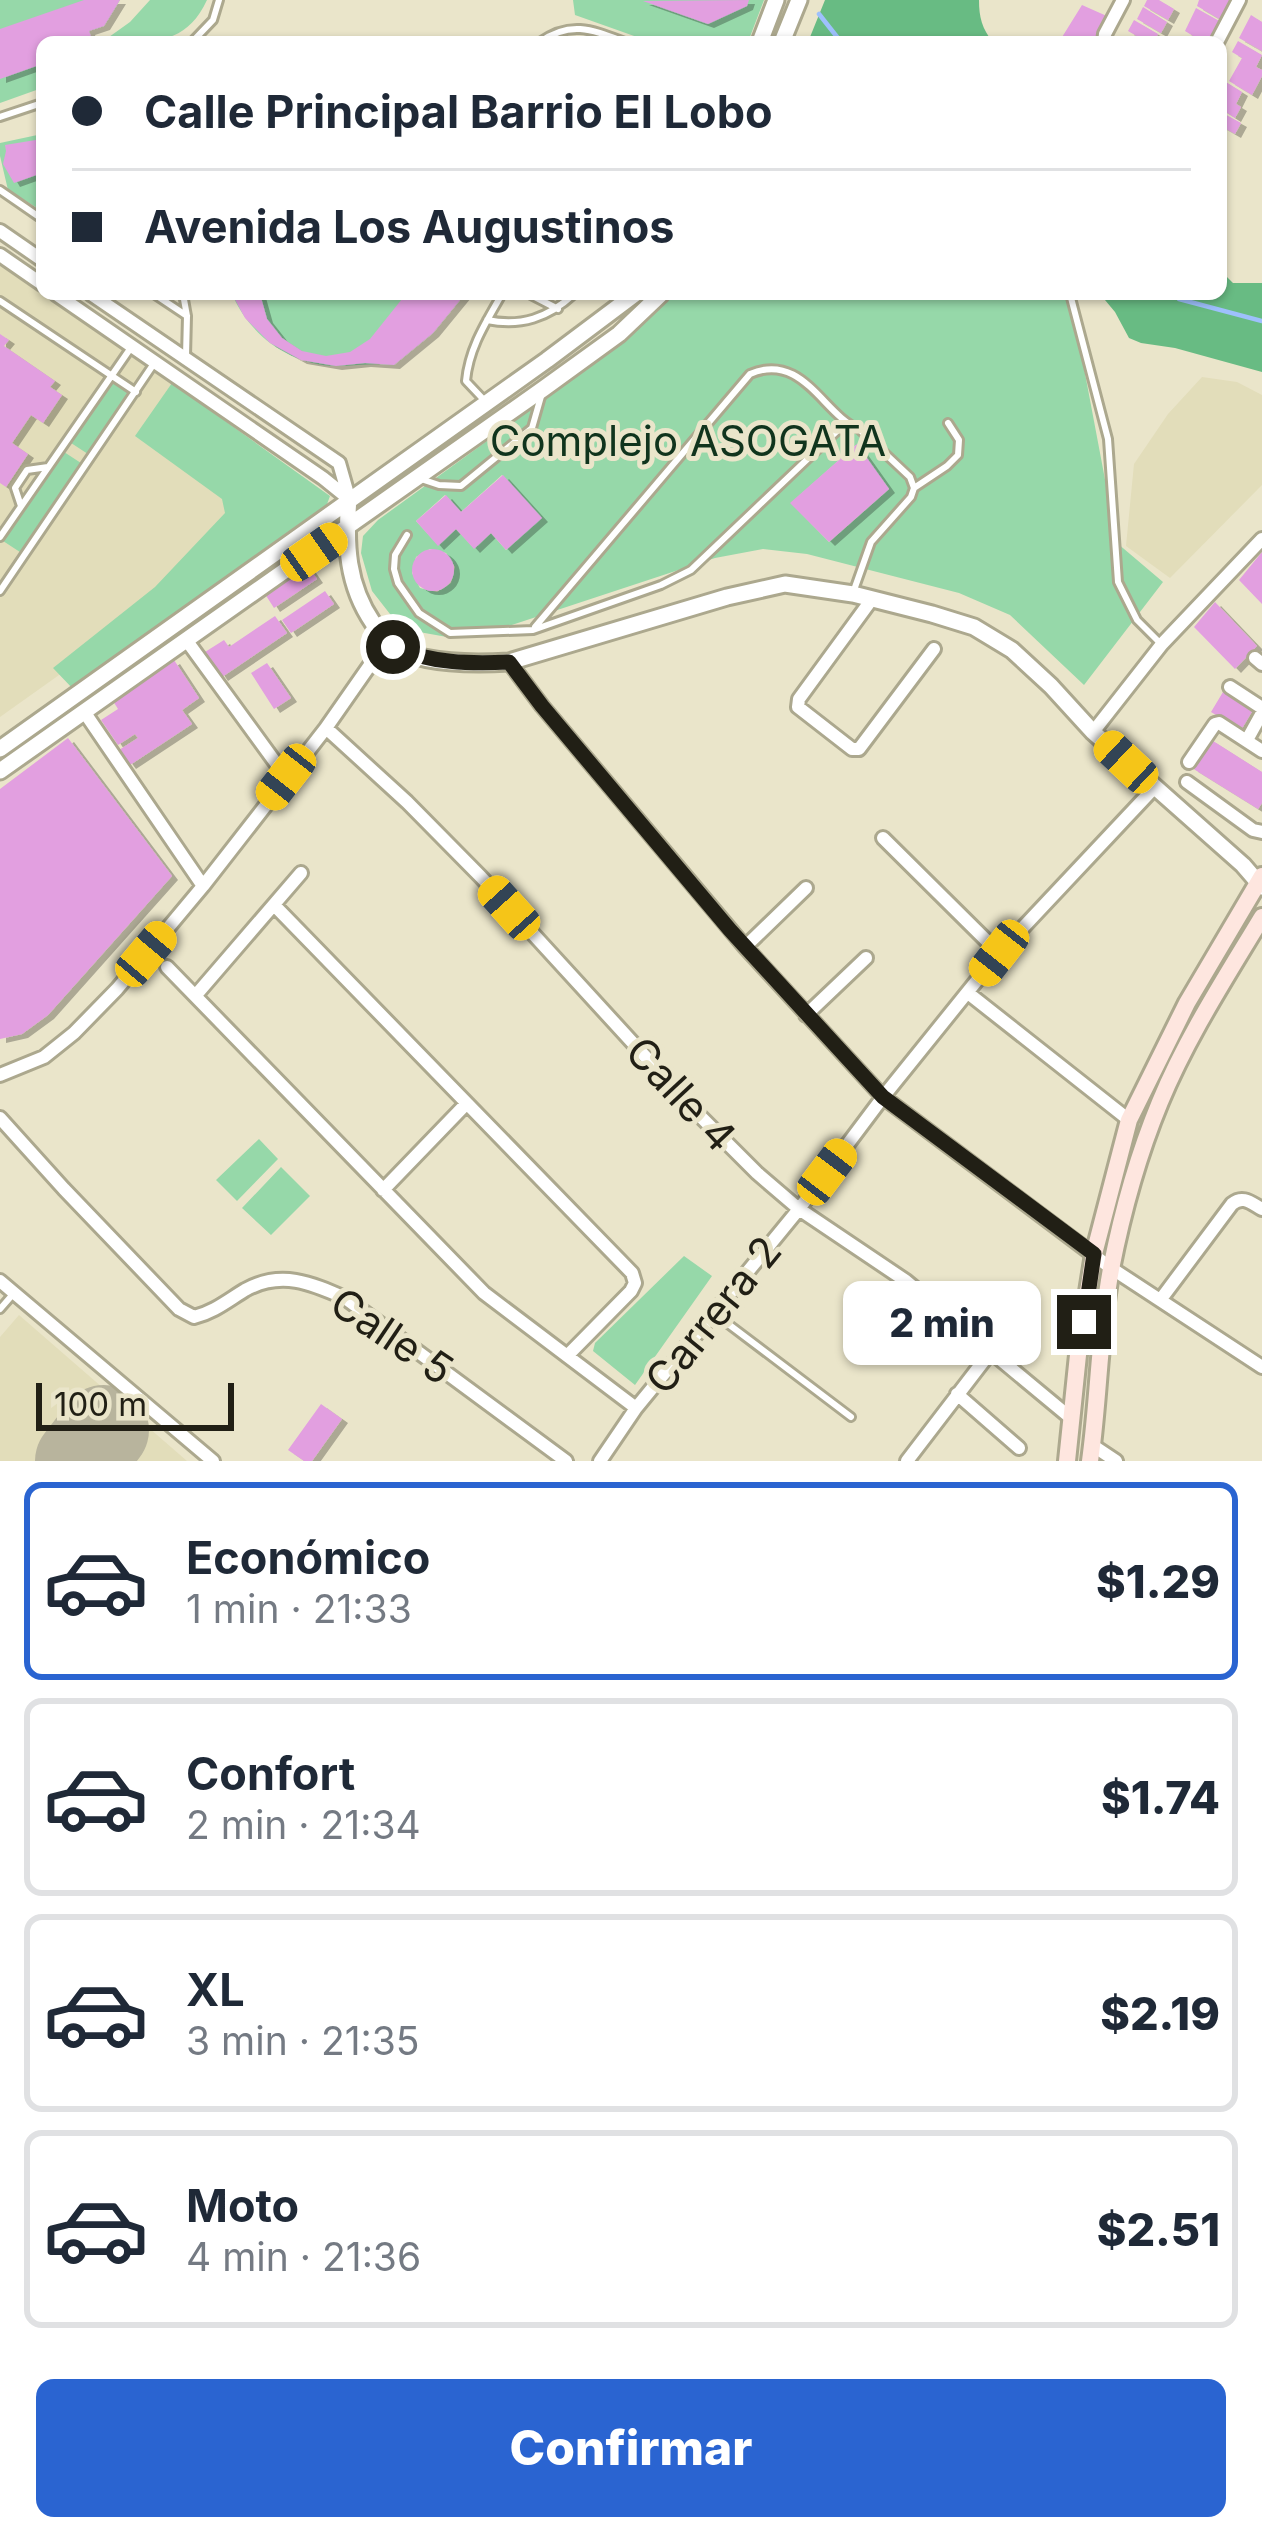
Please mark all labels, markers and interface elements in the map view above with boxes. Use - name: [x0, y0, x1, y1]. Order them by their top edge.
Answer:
- text: Calle Principal Barrio El Lobo: [144, 84, 773, 139]
- text: Avenida Los Augustinos: [144, 199, 675, 254]
- park label: Complejo ASOGATA: [490, 415, 886, 466]
- car: [274, 517, 354, 587]
- route start: [366, 620, 420, 674]
- car: [1087, 724, 1165, 800]
- car: [250, 738, 322, 816]
- car: [472, 869, 546, 947]
- car: [963, 914, 1035, 992]
- car: [109, 915, 183, 993]
- street label: Calle 4: [616, 1026, 747, 1162]
- car: [791, 1132, 863, 1212]
- street label: Carrera 2: [634, 1226, 791, 1403]
- street label: Calle 5: [321, 1276, 463, 1395]
- callout: 2 min: [844, 1280, 1042, 1364]
- route end: [1057, 1295, 1111, 1349]
- text: 2 min: [889, 1299, 995, 1346]
- scale bar: [36, 1377, 234, 1430]
- text: 100 m: [54, 1384, 147, 1424]
- icon: car: [42, 1527, 150, 1635]
- text: Económico: [186, 1530, 430, 1585]
- text: $1.29: [1096, 1554, 1220, 1609]
- text: 1 min · 21:33: [186, 1585, 412, 1632]
- icon: car: [42, 1743, 150, 1851]
- text: Confort: [186, 1746, 355, 1801]
- text: $1.74: [1101, 1770, 1220, 1825]
- text: 2 min · 21:34: [186, 1801, 421, 1848]
- icon: car: [42, 1959, 150, 2067]
- text: XL: [186, 1962, 245, 2017]
- text: $2.19: [1100, 1986, 1220, 2041]
- text: 3 min · 21:35: [186, 2017, 420, 2064]
- icon: car: [42, 2175, 150, 2283]
- text: Moto: [186, 2178, 299, 2233]
- text: $2.51: [1097, 2202, 1220, 2257]
- text: 4 min · 21:36: [186, 2233, 421, 2280]
- button: Confirmar: [36, 2379, 1226, 2517]

